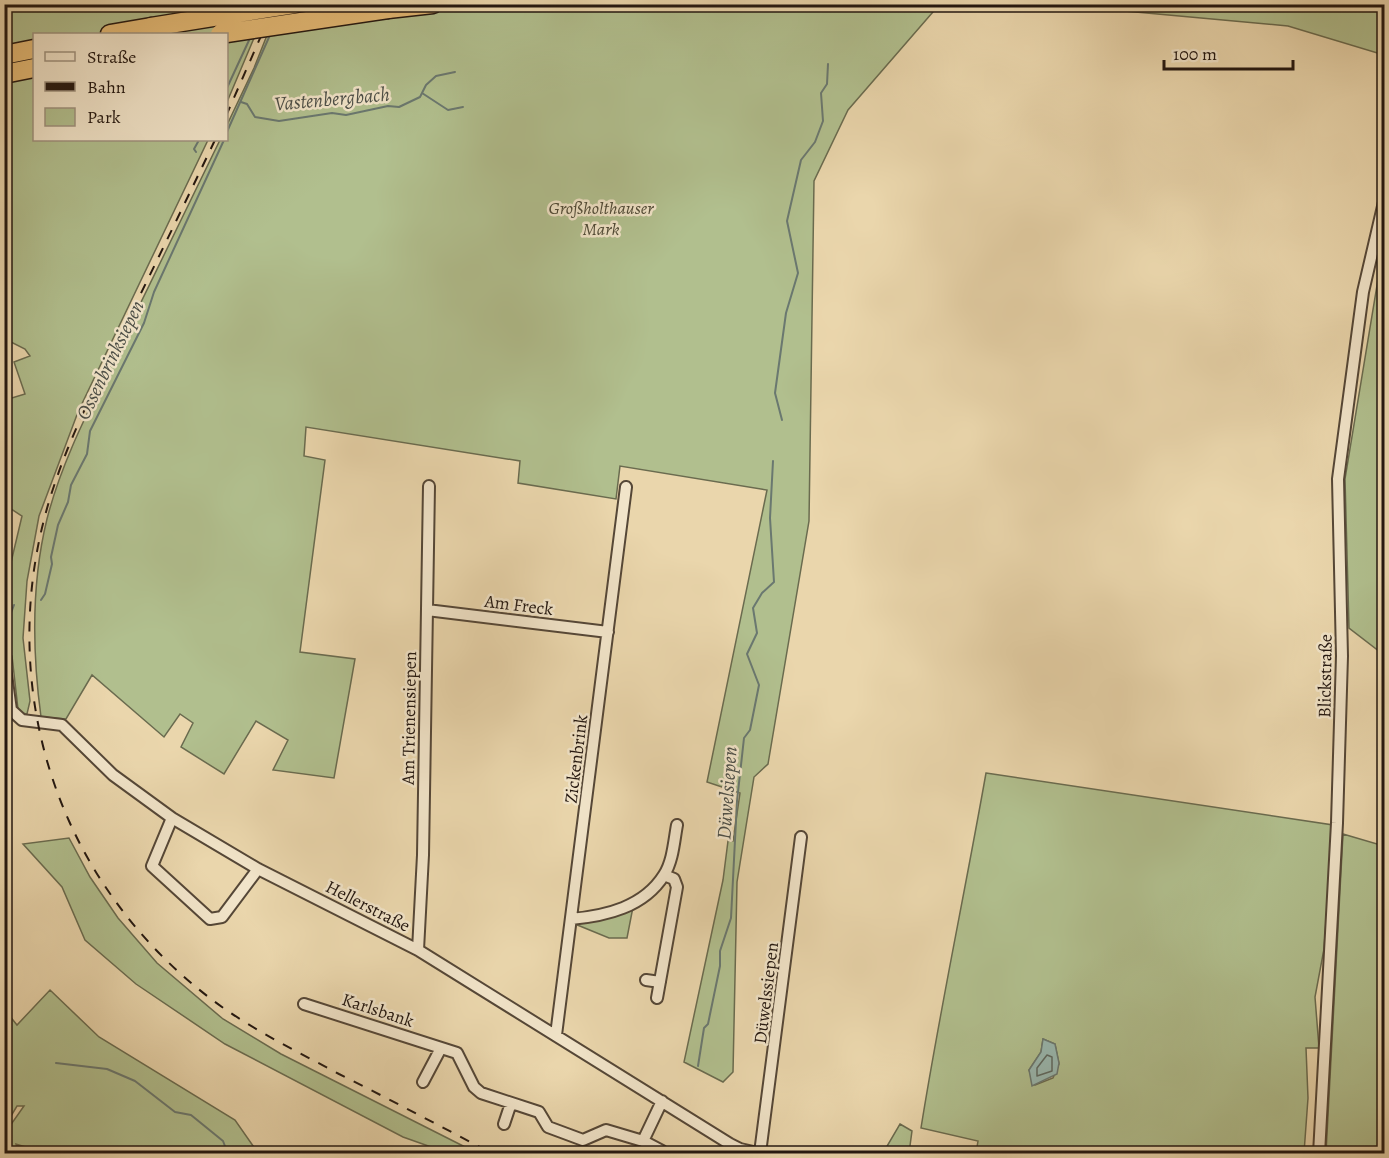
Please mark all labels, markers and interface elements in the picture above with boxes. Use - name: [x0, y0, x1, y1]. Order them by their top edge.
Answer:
- legend: [33, 33, 228, 141]
- scale bar: [1164, 33, 1293, 71]
- text: 100 m: [1173, 42, 1217, 66]
- text: Straße: [87, 45, 136, 69]
- text: Bahn: [87, 75, 126, 99]
- water label: Vastenbergbach: [273, 81, 391, 117]
- text: Park: [87, 105, 121, 129]
- park label: Großholthauser Mark: [549, 196, 654, 241]
- water label: Ossenbrinksiepen: [69, 296, 151, 424]
- street label: Am Freck: [482, 589, 555, 621]
- street label: Blickstraße: [1312, 634, 1338, 718]
- street label: Am Trienensiepen: [396, 651, 422, 786]
- street label: Zickenbrink: [559, 713, 593, 805]
- water label: Düwelsiepen: [710, 745, 744, 840]
- street label: Hellerstraße: [322, 874, 414, 938]
- street label: Düwelssiepen: [748, 941, 784, 1045]
- street label: Karlsbank: [339, 987, 417, 1033]

